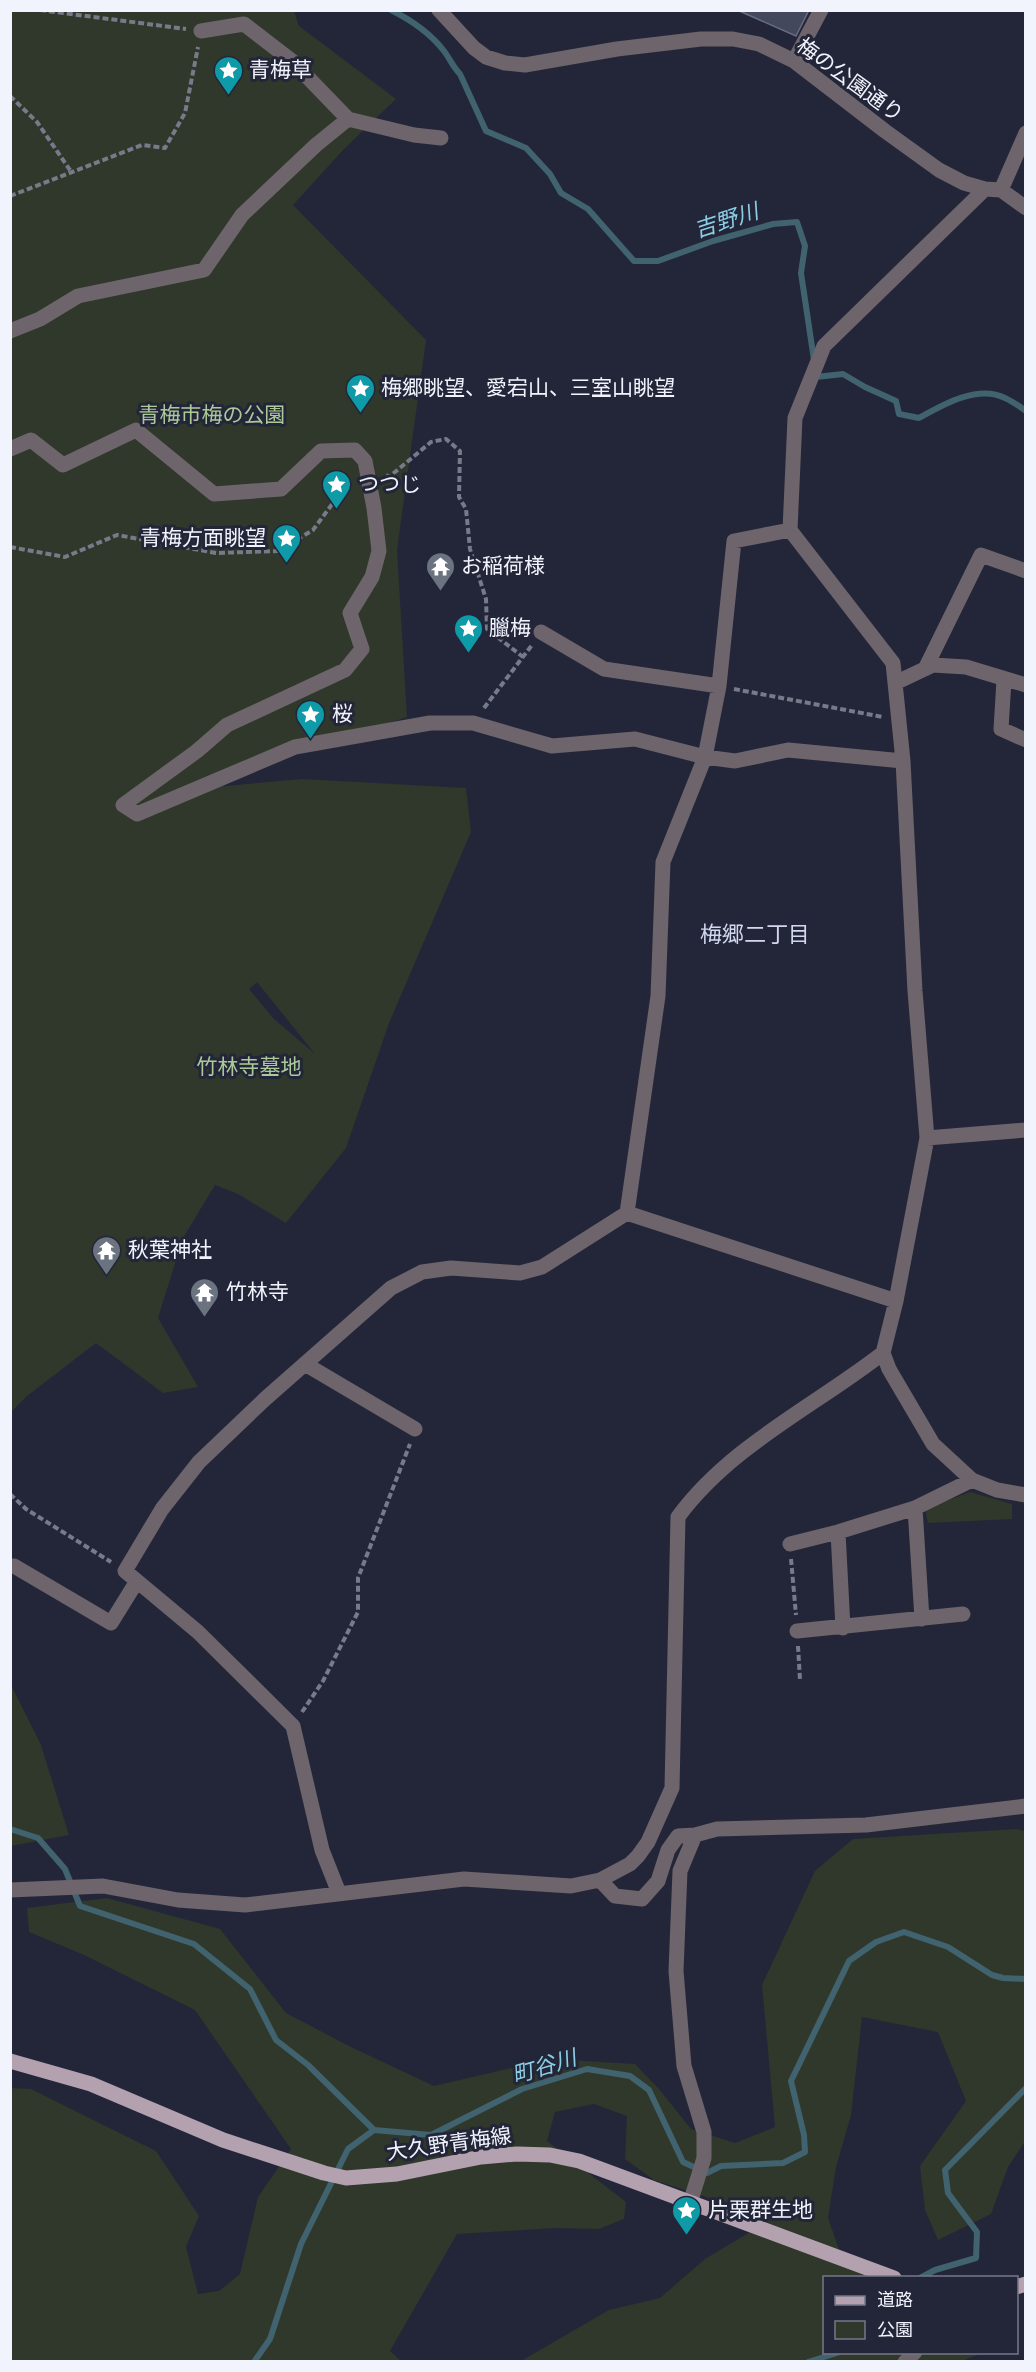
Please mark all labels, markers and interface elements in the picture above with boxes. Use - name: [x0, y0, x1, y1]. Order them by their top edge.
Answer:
- street label: 梅の公園通り: [793, 32, 909, 126]
- place icon: 青梅草: [212, 54, 244, 96]
- place label: 青梅草: [249, 56, 312, 81]
- water label: 吉野川: [690, 196, 763, 243]
- place icon: 梅郷眺望、愛宕山、三室山眺望: [344, 372, 376, 414]
- place label: 梅郷眺望、愛宕山、三室山眺望: [381, 374, 675, 399]
- park label: 青梅市梅の公園: [139, 401, 286, 426]
- place icon: つつじ: [321, 468, 353, 510]
- place label: つつじ: [358, 470, 421, 495]
- place icon: 青梅方面眺望: [271, 522, 303, 564]
- place label: 青梅方面眺望: [140, 524, 266, 549]
- temple icon: お稲荷様: [424, 550, 456, 592]
- place label: お稲荷様: [461, 552, 545, 577]
- place icon: 臘梅: [452, 612, 484, 654]
- place label: 臘梅: [489, 614, 531, 639]
- place icon: 桜: [295, 698, 327, 740]
- place label: 桜: [332, 700, 353, 725]
- district label: 梅郷二丁目: [700, 920, 810, 947]
- park label: 竹林寺墓地: [197, 1053, 302, 1078]
- temple icon: 秋葉神社: [91, 1234, 123, 1276]
- place label: 秋葉神社: [128, 1236, 212, 1261]
- temple icon: 竹林寺: [189, 1276, 221, 1318]
- place label: 竹林寺: [226, 1278, 289, 1303]
- water label: 町谷川: [508, 2042, 581, 2088]
- street label: 大久野青梅線: [385, 2121, 513, 2164]
- place icon: 片栗群生地: [671, 2194, 703, 2236]
- place label: 片栗群生地: [708, 2196, 813, 2221]
- legend: [823, 2276, 1018, 2354]
- text: 道路: [877, 2288, 913, 2310]
- text: 公園: [877, 2318, 913, 2340]

